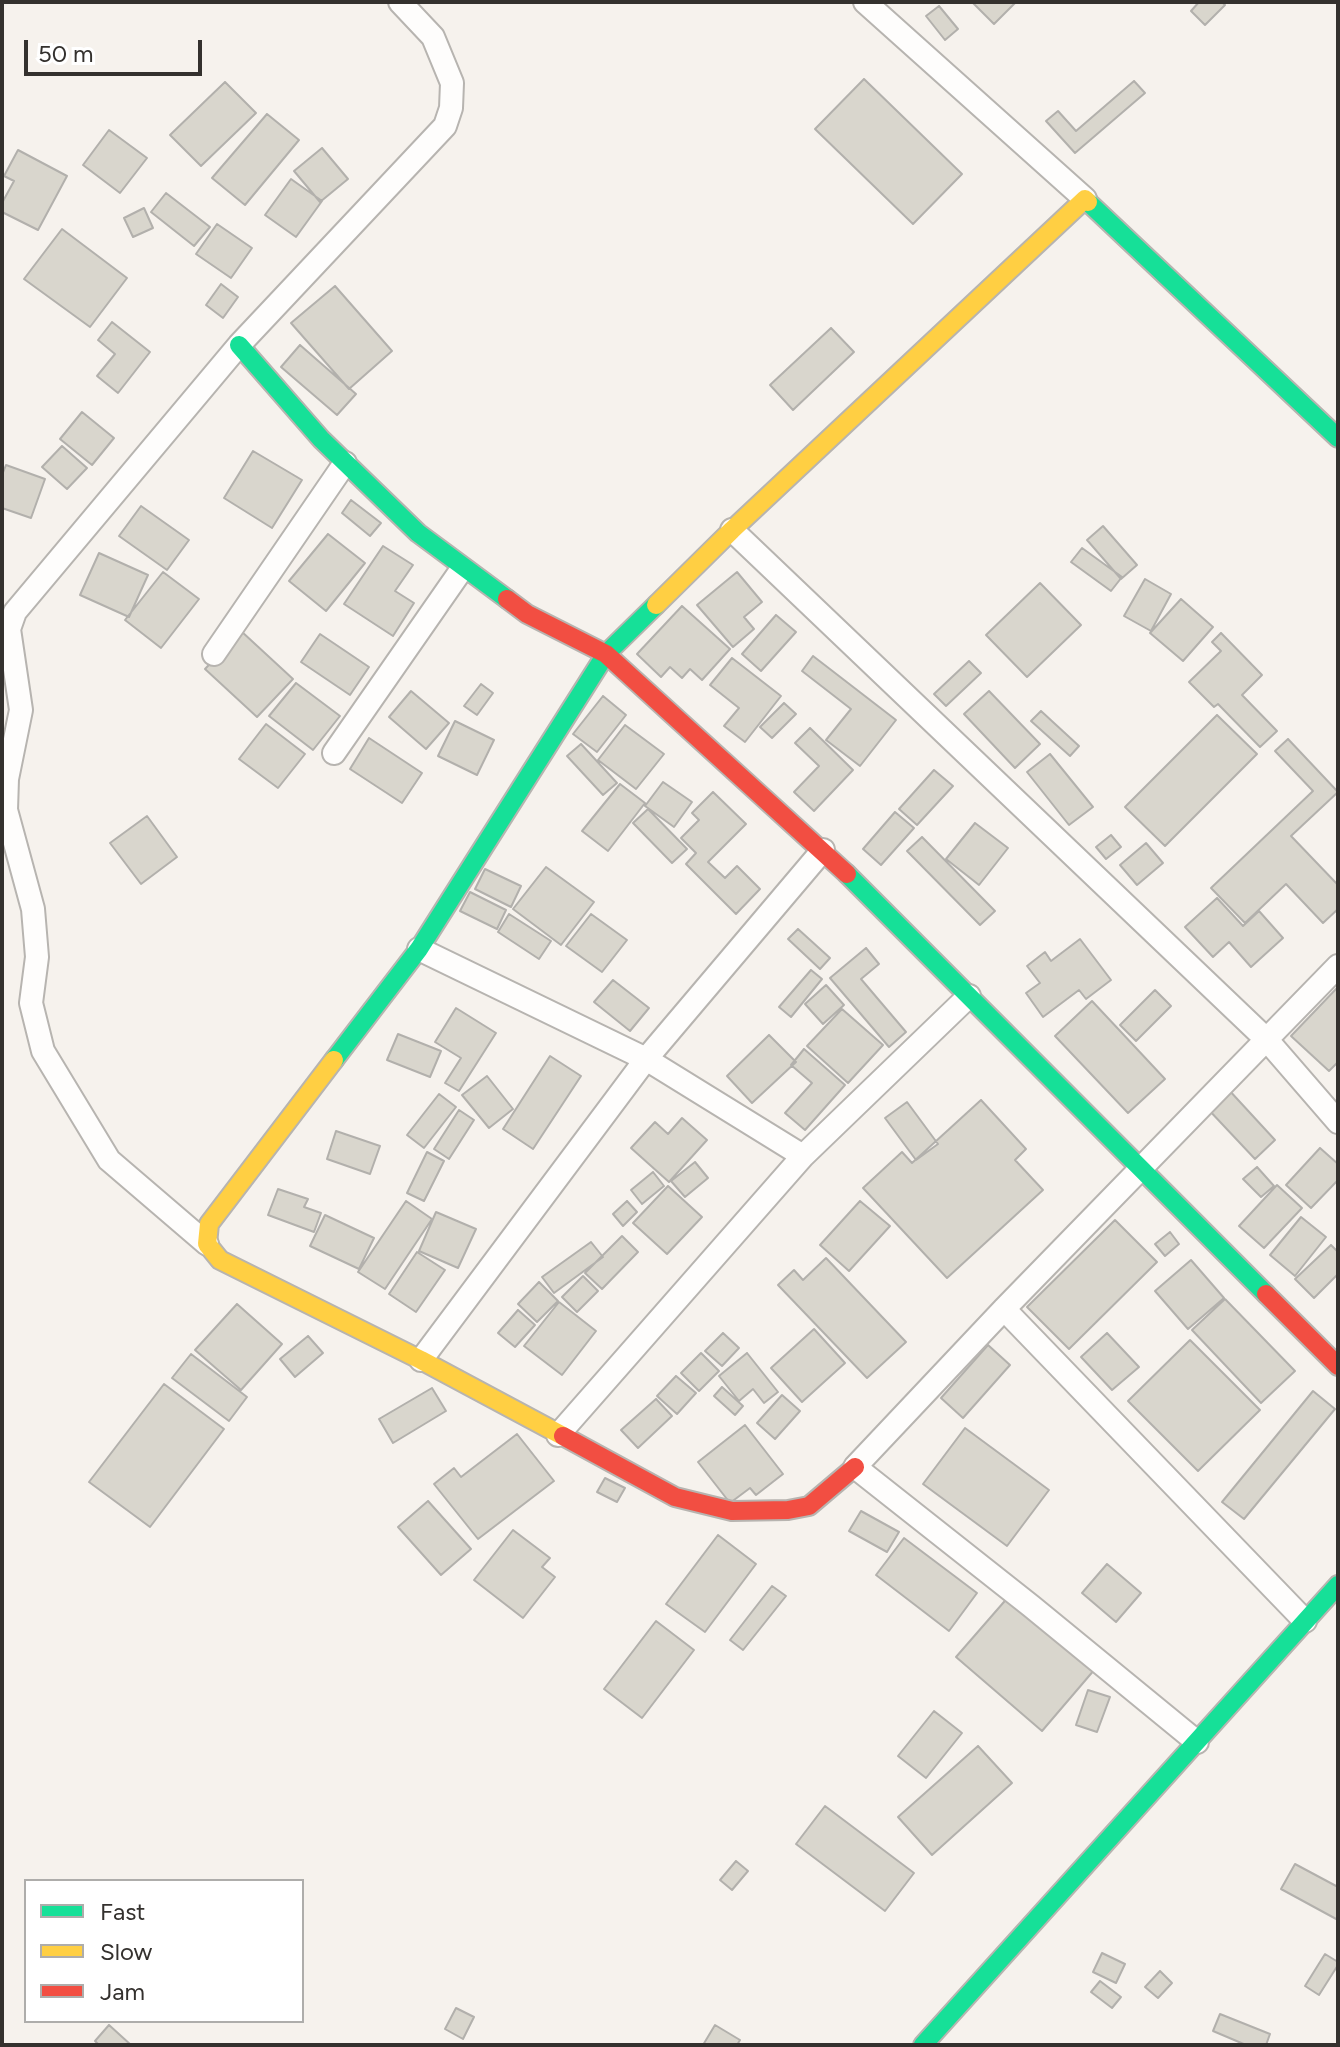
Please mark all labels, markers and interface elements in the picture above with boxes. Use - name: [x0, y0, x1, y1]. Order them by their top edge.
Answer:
- scale bar: [28, 24, 206, 74]
- text: 50 m: [38, 39, 94, 68]
- legend: [24, 1879, 304, 2023]
- text: Fast: [100, 1897, 145, 1926]
- text: Slow: [100, 1937, 152, 1966]
- text: Jam: [100, 1977, 145, 2006]

